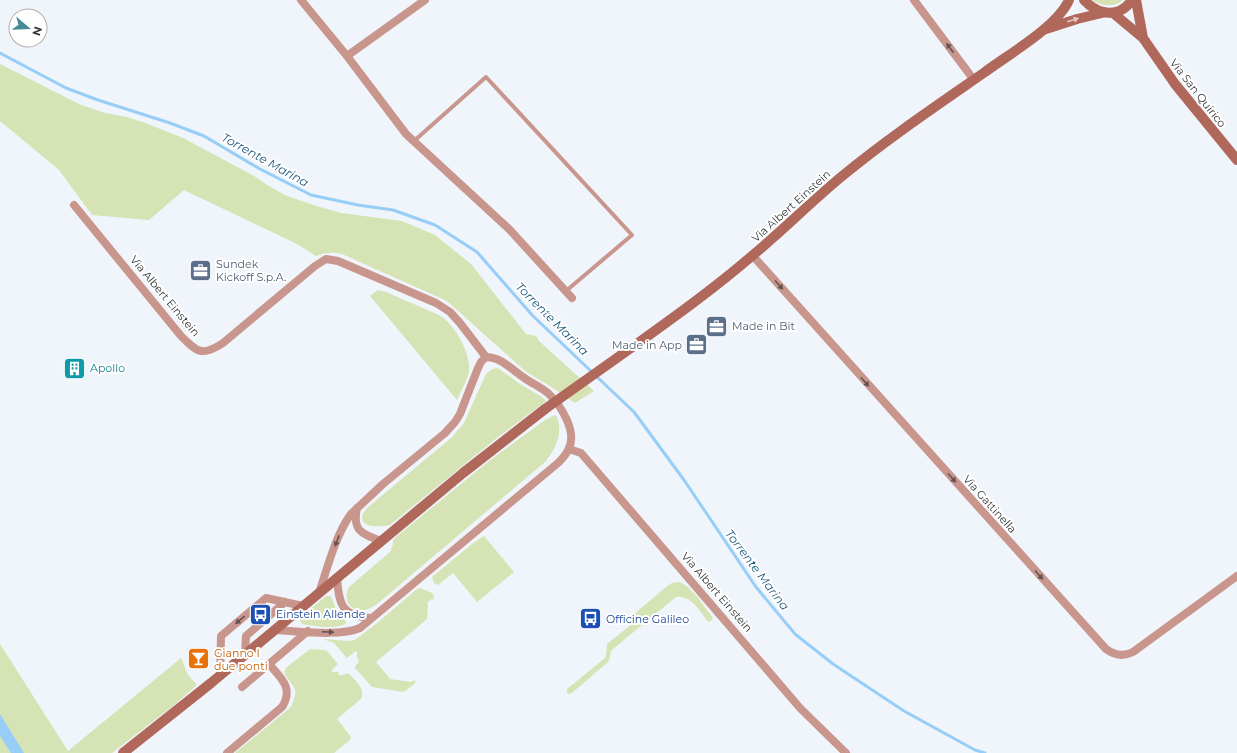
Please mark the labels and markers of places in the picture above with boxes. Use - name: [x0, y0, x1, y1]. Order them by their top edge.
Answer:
- office icon: Sundek Kickoff S.p.A.: [188, 257, 214, 283]
- place label: Sundek Kickoff S.p.A.: [216, 257, 286, 284]
- office icon: Made in Bit: [704, 313, 730, 339]
- place label: Made in Bit: [732, 319, 795, 333]
- office icon: Made in App: [684, 332, 710, 358]
- place label: Made in App: [612, 338, 682, 352]
- building icon: Apollo: [62, 355, 88, 381]
- place label: Apollo: [90, 361, 125, 375]
- bus stop icon: Einstein Allende: [248, 601, 274, 627]
- bus stop icon: Officine Galileo: [578, 606, 604, 632]
- place label: Einstein Allende: [276, 607, 366, 621]
- place label: Officine Galileo: [606, 612, 689, 626]
- bar icon: Gianno I due ponti: [185, 646, 211, 672]
- place label: Gianno I due ponti: [214, 646, 268, 673]

